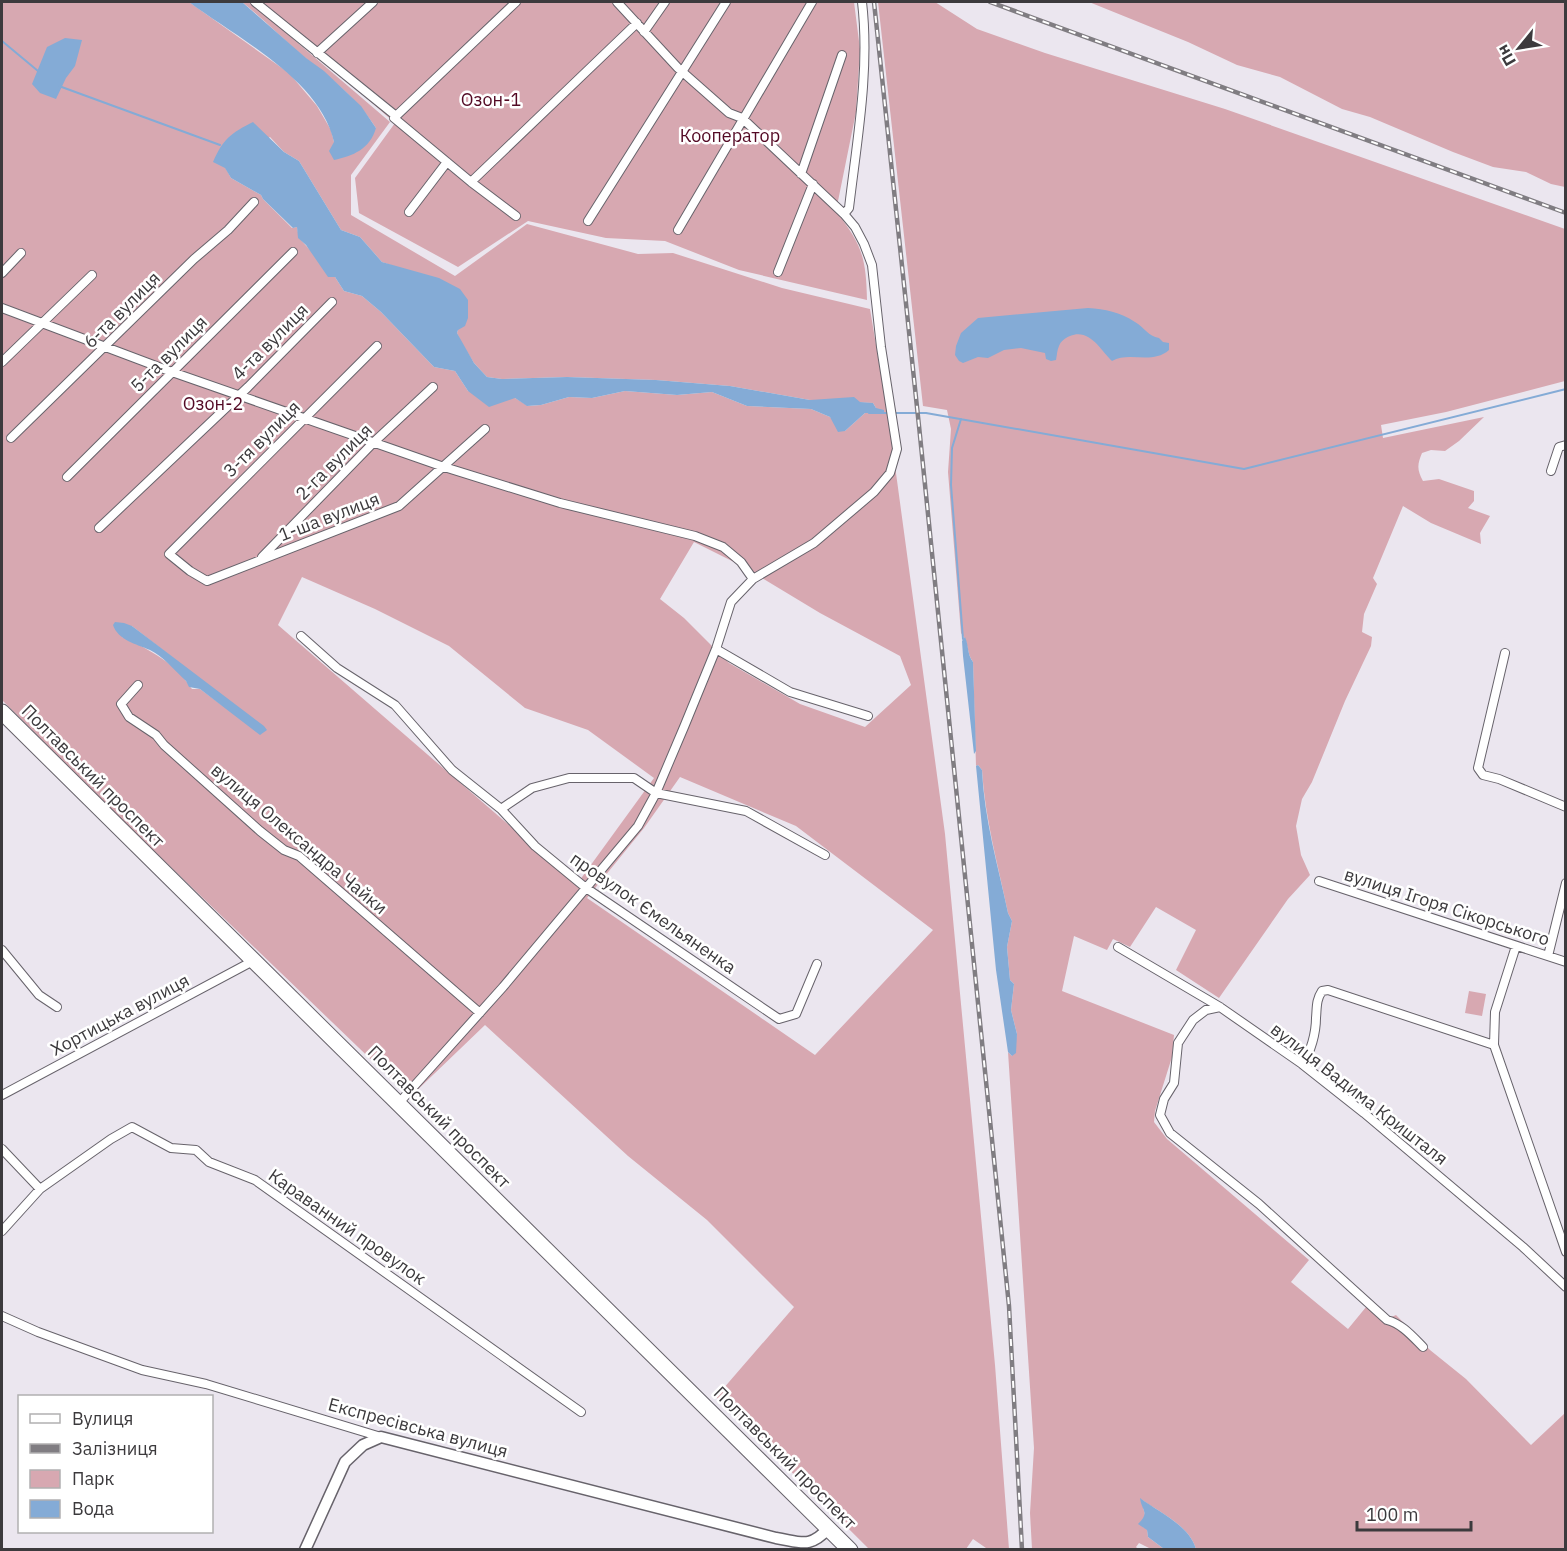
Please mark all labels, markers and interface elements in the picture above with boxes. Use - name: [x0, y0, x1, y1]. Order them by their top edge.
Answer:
- north arrow: [1489, 18, 1549, 78]
- text: Пн: [1492, 41, 1520, 70]
- park label: Озон-1: [461, 88, 521, 111]
- park label: Кооператор: [680, 124, 780, 147]
- street label: 6-та вулиця: [78, 266, 165, 353]
- street label: 4-та вулиця: [226, 298, 313, 385]
- street label: 5-та вулиця: [125, 310, 212, 397]
- park label: Озон-2: [183, 392, 243, 415]
- street label: 3-тя вулиця: [218, 395, 305, 482]
- street label: 2-га вулиця: [290, 418, 377, 505]
- street label: 1-ша вулиця: [275, 487, 382, 546]
- street label: Полтавський проспект: [17, 699, 170, 852]
- street label: вулиця Олександра Чайки: [207, 758, 392, 919]
- street label: провулок Ємельяненка: [566, 847, 741, 979]
- street label: вулиця Ігоря Сікорського: [1342, 862, 1553, 951]
- street label: Хортицька вулиця: [47, 968, 193, 1061]
- street label: вулиця Вадима Кришталя: [1266, 1017, 1453, 1170]
- street label: Полтавський проспект: [363, 1040, 516, 1193]
- street label: Караванний провулок: [264, 1163, 431, 1290]
- street label: Полтавський проспект: [709, 1381, 862, 1534]
- street label: Експресівська вулиця: [326, 1392, 511, 1463]
- legend: [18, 1395, 213, 1533]
- text: Вулиця: [72, 1407, 133, 1430]
- text: Залізниця: [72, 1437, 158, 1460]
- text: Парк: [72, 1467, 115, 1490]
- scale bar: [1357, 1494, 1471, 1532]
- text: Вода: [72, 1497, 115, 1520]
- text: 100 m: [1366, 1503, 1418, 1526]

